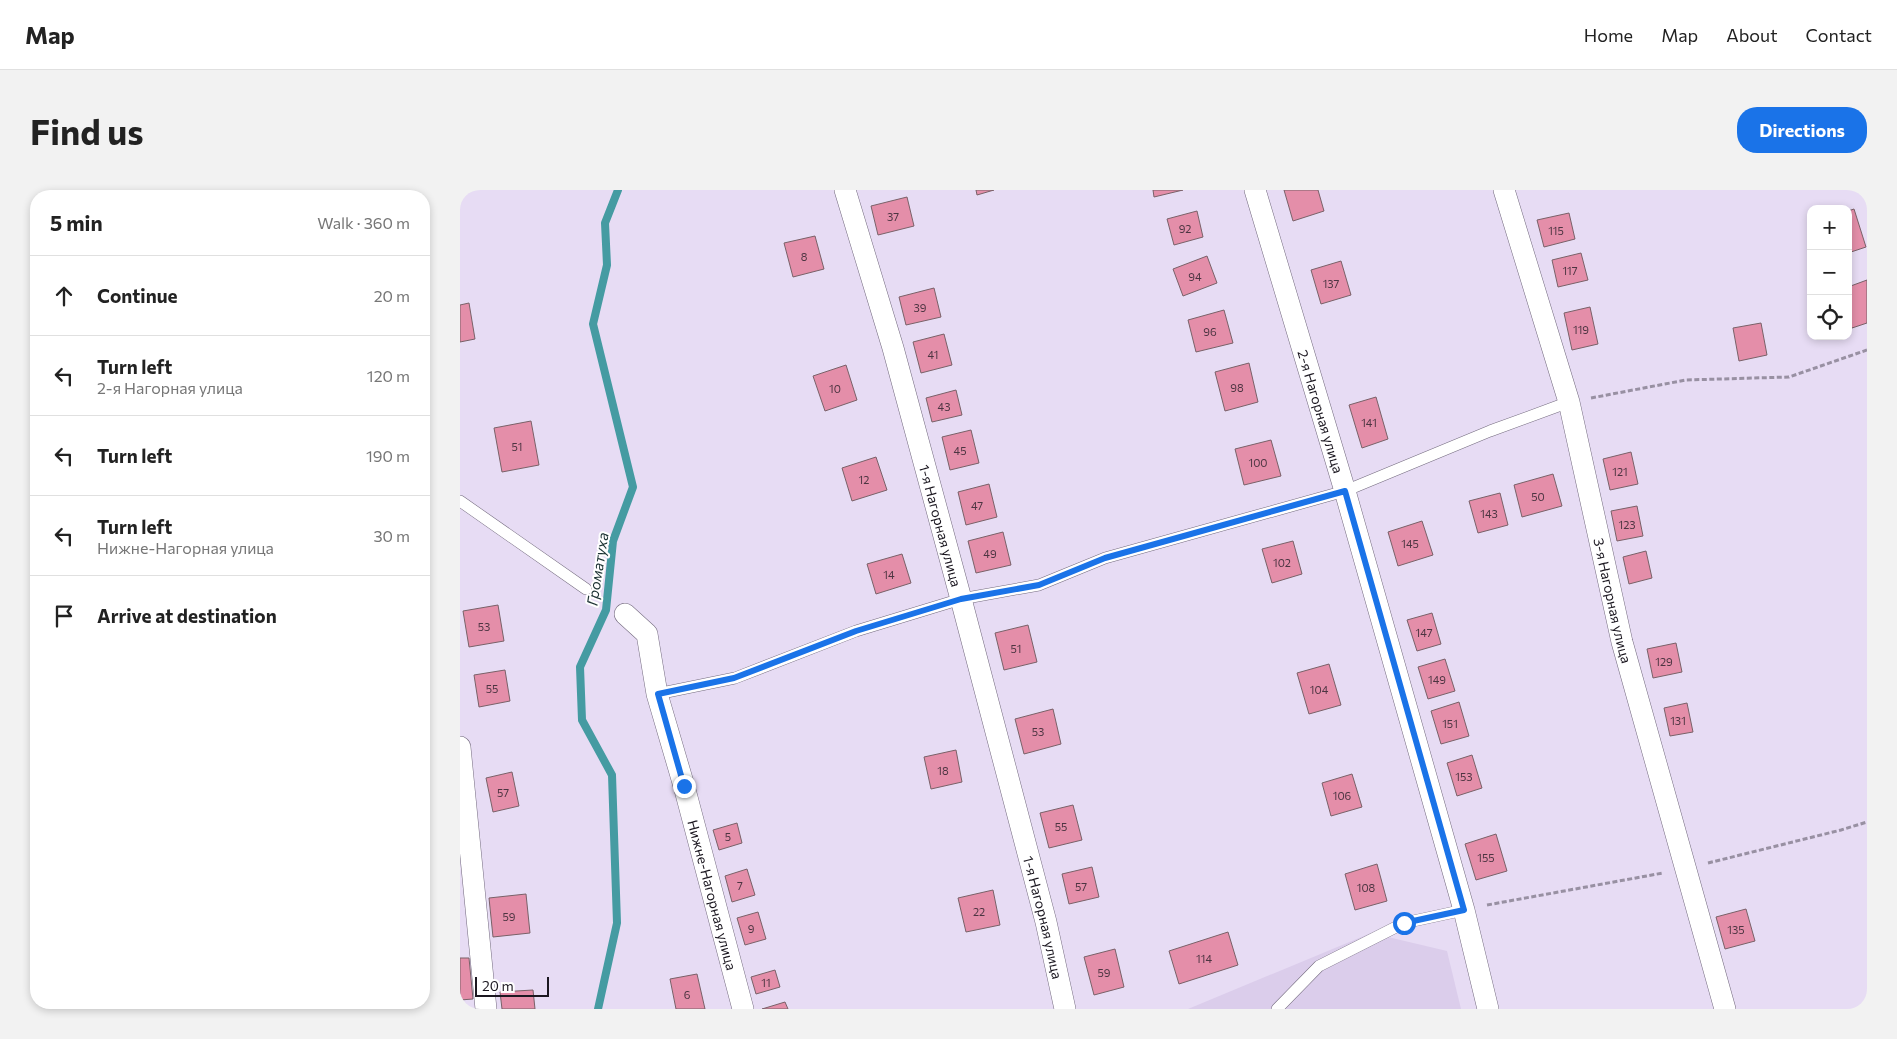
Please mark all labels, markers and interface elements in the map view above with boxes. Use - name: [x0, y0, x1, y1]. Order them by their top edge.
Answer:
- text: Map: [25, 20, 75, 49]
- text: Home: [1584, 24, 1633, 46]
- text: Map: [1661, 24, 1698, 46]
- text: About: [1726, 24, 1778, 46]
- text: Contact: [1806, 24, 1872, 46]
- button: Directions: [1737, 107, 1867, 153]
- text: Find us: [30, 109, 144, 152]
- map controls: [1807, 205, 1852, 340]
- button: +: [1807, 205, 1852, 250]
- text: 5 min: [50, 210, 103, 235]
- house number: 37: [887, 210, 899, 223]
- text: Walk · 360 m: [317, 213, 410, 232]
- house number: 92: [1179, 222, 1191, 235]
- house number: 115: [1548, 224, 1564, 237]
- house number: 8: [801, 250, 808, 263]
- button: −: [1807, 250, 1852, 295]
- house number: 117: [1562, 264, 1578, 277]
- house number: 94: [1188, 270, 1202, 283]
- house number: 137: [1323, 277, 1340, 290]
- icon: ahead: [50, 282, 78, 310]
- text: Continue: [97, 284, 177, 307]
- text: 20 m: [374, 286, 410, 305]
- button: locate: [1807, 295, 1852, 340]
- house number: 39: [914, 301, 927, 314]
- house number: 119: [1573, 323, 1589, 336]
- house number: 96: [1203, 325, 1217, 338]
- house number: 41: [928, 348, 938, 361]
- street label: 2-я Нагорная улица: [1295, 348, 1348, 475]
- text: Turn left: [97, 355, 172, 378]
- icon: left: [50, 362, 78, 390]
- text: 120 m: [367, 366, 410, 385]
- text: 2-я Нагорная улица: [97, 378, 243, 397]
- house number: 98: [1230, 381, 1244, 394]
- house number: 10: [829, 382, 841, 395]
- house number: 43: [938, 400, 950, 413]
- house number: 141: [1361, 416, 1377, 429]
- house number: 51: [511, 440, 523, 453]
- icon: left: [50, 442, 78, 470]
- text: Turn left: [97, 444, 172, 467]
- house number: 45: [954, 444, 966, 457]
- text: 190 m: [366, 446, 410, 465]
- house number: 100: [1248, 456, 1268, 469]
- street label: 1-я Нагорная улица: [916, 462, 966, 588]
- house number: 121: [1612, 465, 1628, 478]
- house number: 12: [859, 473, 869, 486]
- house number: 50: [1531, 490, 1545, 503]
- house number: 47: [971, 499, 983, 512]
- house number: 143: [1480, 507, 1498, 520]
- text: Turn left: [97, 515, 172, 538]
- house number: 123: [1618, 518, 1636, 531]
- icon: left: [50, 522, 78, 550]
- text: 30 m: [373, 526, 410, 545]
- water label: Громатуха: [582, 531, 612, 607]
- street label: 3-я Нагорная улица: [1591, 536, 1636, 665]
- house number: 145: [1401, 537, 1419, 550]
- text: Нижне-Нагорная улица: [97, 538, 274, 557]
- house number: 49: [983, 547, 997, 560]
- house number: 102: [1273, 556, 1291, 569]
- house number: 14: [883, 568, 895, 581]
- icon: arrive: [50, 602, 78, 630]
- text: Arrive at destination: [97, 604, 277, 627]
- house number: 53: [478, 620, 490, 633]
- house number: 147: [1416, 626, 1433, 639]
- house number: 51: [1010, 642, 1022, 655]
- house number: 129: [1655, 655, 1673, 668]
- house number: 149: [1428, 673, 1446, 686]
- house number: 55: [486, 682, 498, 695]
- house number: 104: [1310, 683, 1329, 696]
- house number: 131: [1670, 714, 1686, 727]
- house number: 151: [1442, 717, 1458, 730]
- house number: 53: [1032, 725, 1044, 738]
- house number: 18: [937, 764, 949, 777]
- house number: 153: [1455, 770, 1473, 783]
- route end: [673, 775, 696, 798]
- house number: 57: [497, 786, 509, 799]
- house number: 106: [1333, 789, 1352, 802]
- street label: Нижне-Нагорная улица: [685, 818, 741, 972]
- house number: 55: [1055, 820, 1067, 833]
- house number: 5: [725, 830, 731, 843]
- house number: 155: [1477, 851, 1495, 864]
- street label: 1-я Нагорная улица: [1020, 854, 1067, 980]
- house number: 7: [737, 879, 743, 892]
- house number: 57: [1075, 880, 1087, 893]
- house number: 108: [1357, 881, 1376, 894]
- house number: 22: [973, 905, 985, 918]
- house number: 59: [503, 910, 516, 923]
- route start: [1393, 912, 1416, 935]
- house number: 9: [748, 922, 755, 935]
- house number: 135: [1727, 923, 1745, 936]
- house number: 114: [1196, 952, 1212, 965]
- house number: 59: [1098, 966, 1111, 979]
- scale bar: [475, 974, 549, 997]
- house number: 11: [761, 976, 771, 989]
- text: 20 m: [482, 977, 514, 994]
- house number: 6: [684, 988, 691, 1001]

